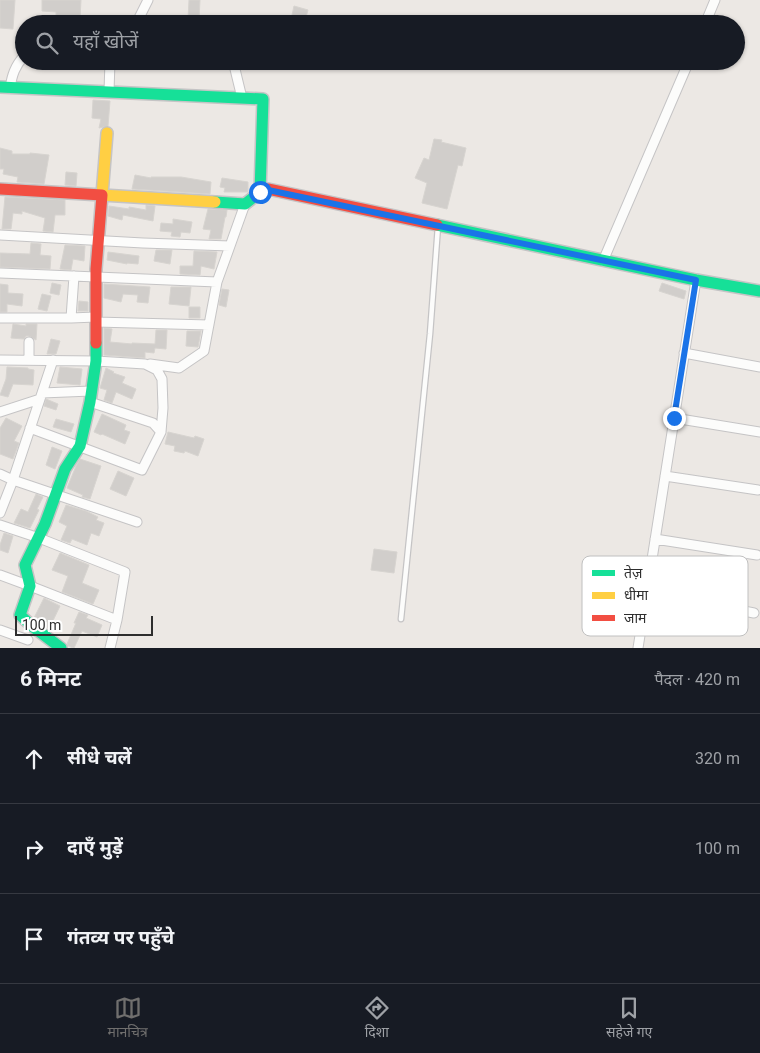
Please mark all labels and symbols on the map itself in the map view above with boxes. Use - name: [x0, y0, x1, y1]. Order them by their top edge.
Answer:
- route start: [249, 181, 272, 204]
- route end: [663, 407, 686, 430]
- legend: [582, 556, 748, 636]
- text: तेज़: [624, 564, 643, 581]
- text: धीमा: [624, 587, 649, 603]
- text: जाम: [624, 610, 647, 626]
- scale bar: [15, 613, 152, 636]

